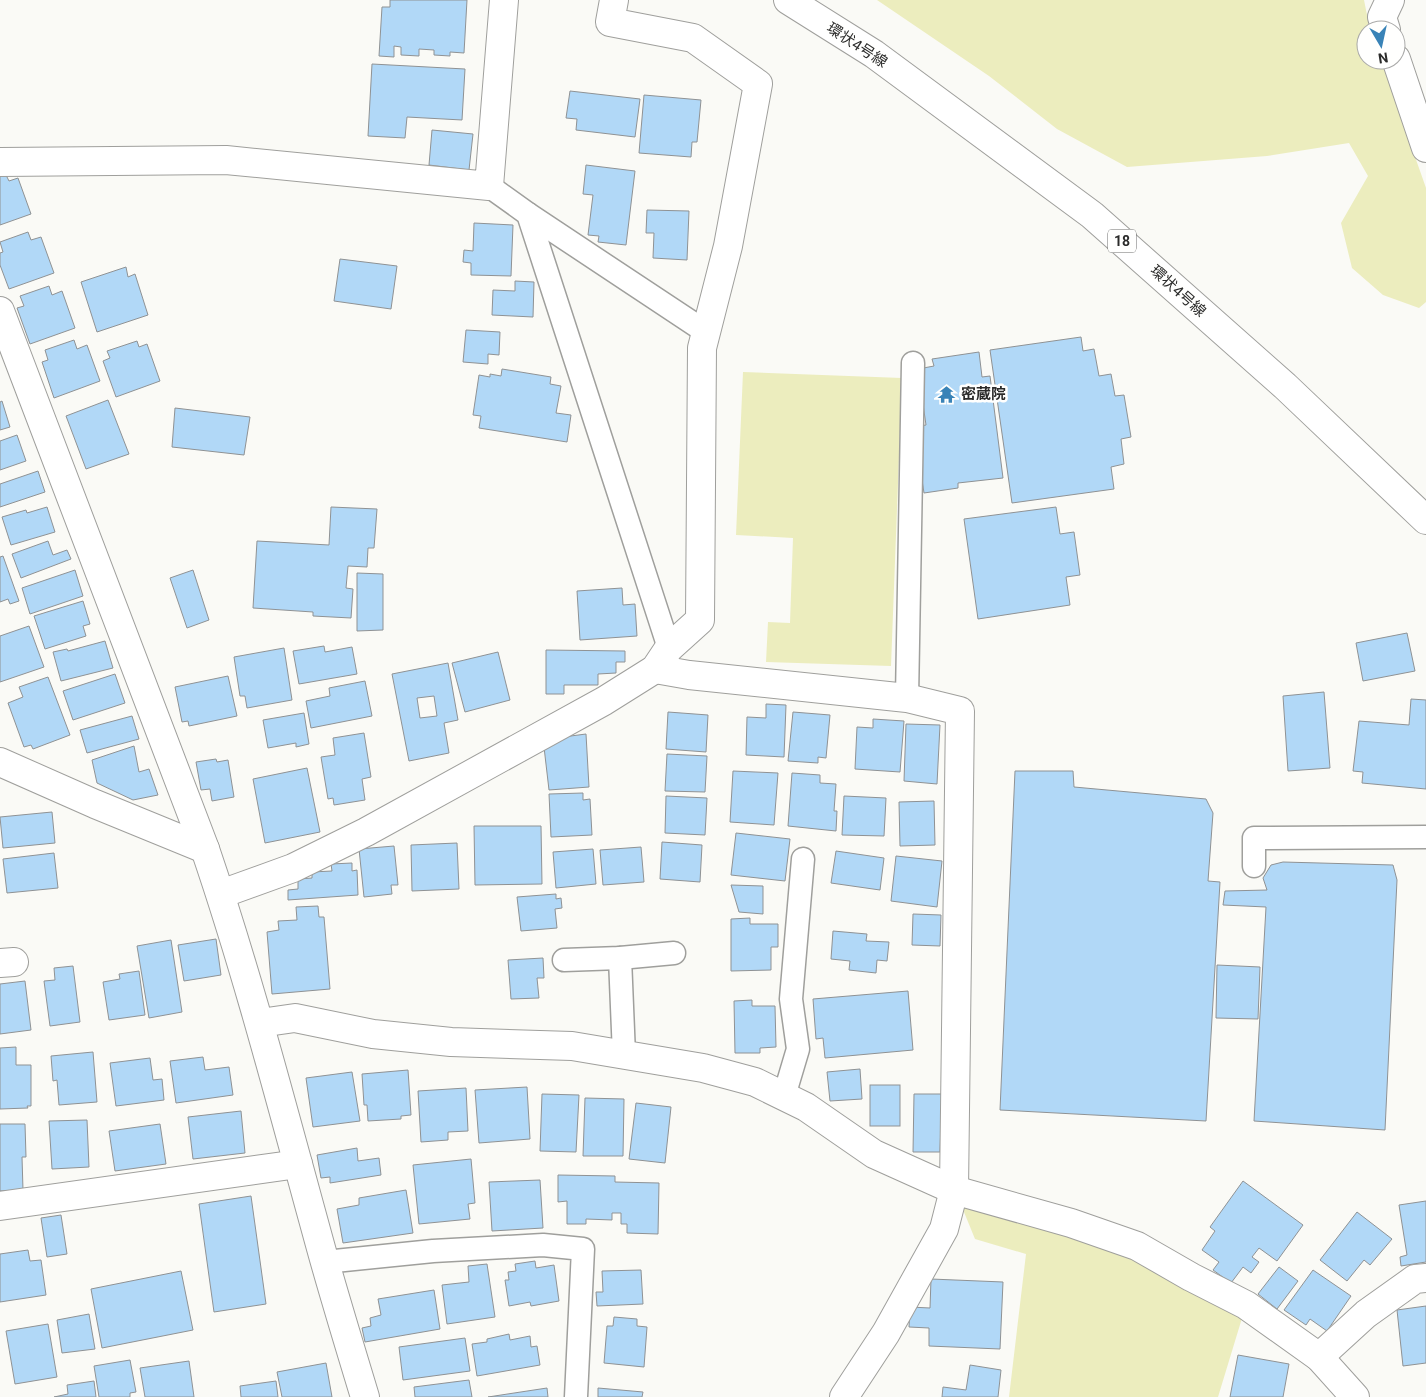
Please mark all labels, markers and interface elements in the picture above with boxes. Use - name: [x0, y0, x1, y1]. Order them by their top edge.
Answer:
- street label: 環状4号線: [823, 19, 891, 71]
- north arrow: [1356, 20, 1406, 70]
- text: N: [1377, 49, 1389, 67]
- road number: 18: [1108, 230, 1136, 252]
- street label: 環状4号線: [1147, 261, 1209, 321]
- temple icon: 密蔵院: [937, 384, 957, 404]
- place label: 密蔵院: [961, 385, 1006, 403]

